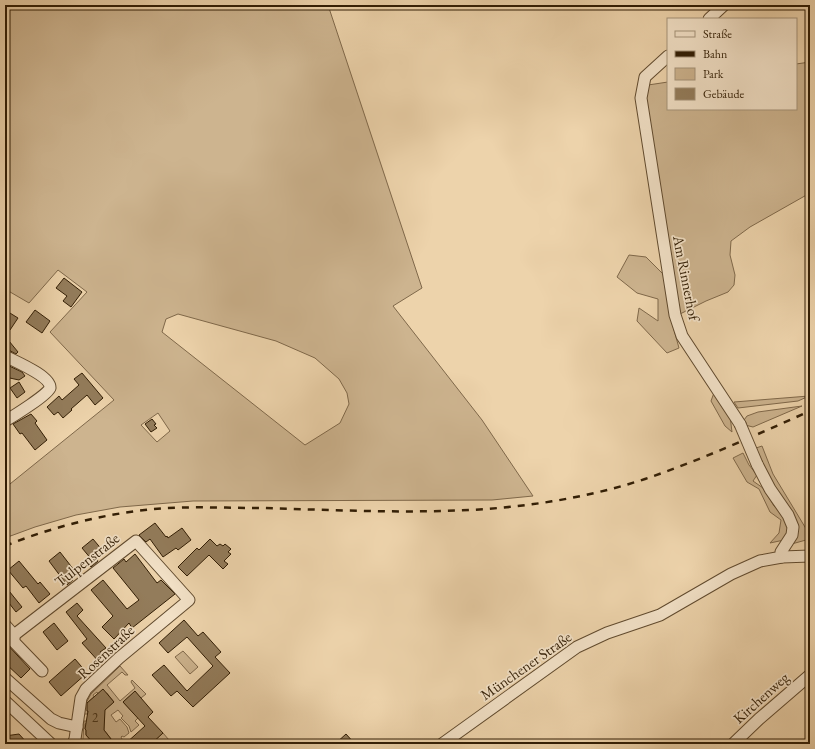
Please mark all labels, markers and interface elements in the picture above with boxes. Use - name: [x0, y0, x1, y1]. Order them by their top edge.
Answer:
- legend: [667, 18, 797, 110]
- text: Straße: [703, 26, 732, 42]
- text: Bahn: [703, 46, 728, 62]
- text: Park: [703, 66, 724, 82]
- text: Gebäude: [703, 86, 745, 102]
- street label: Am Rinnerhof: [669, 233, 704, 324]
- street label: Tulpenstraße: [50, 528, 123, 591]
- street label: Rosenstraße: [73, 620, 138, 683]
- street label: Münchener Straße: [476, 627, 575, 704]
- street label: Kirchenweg: [729, 667, 793, 728]
- house number: 2: [92, 709, 99, 726]

